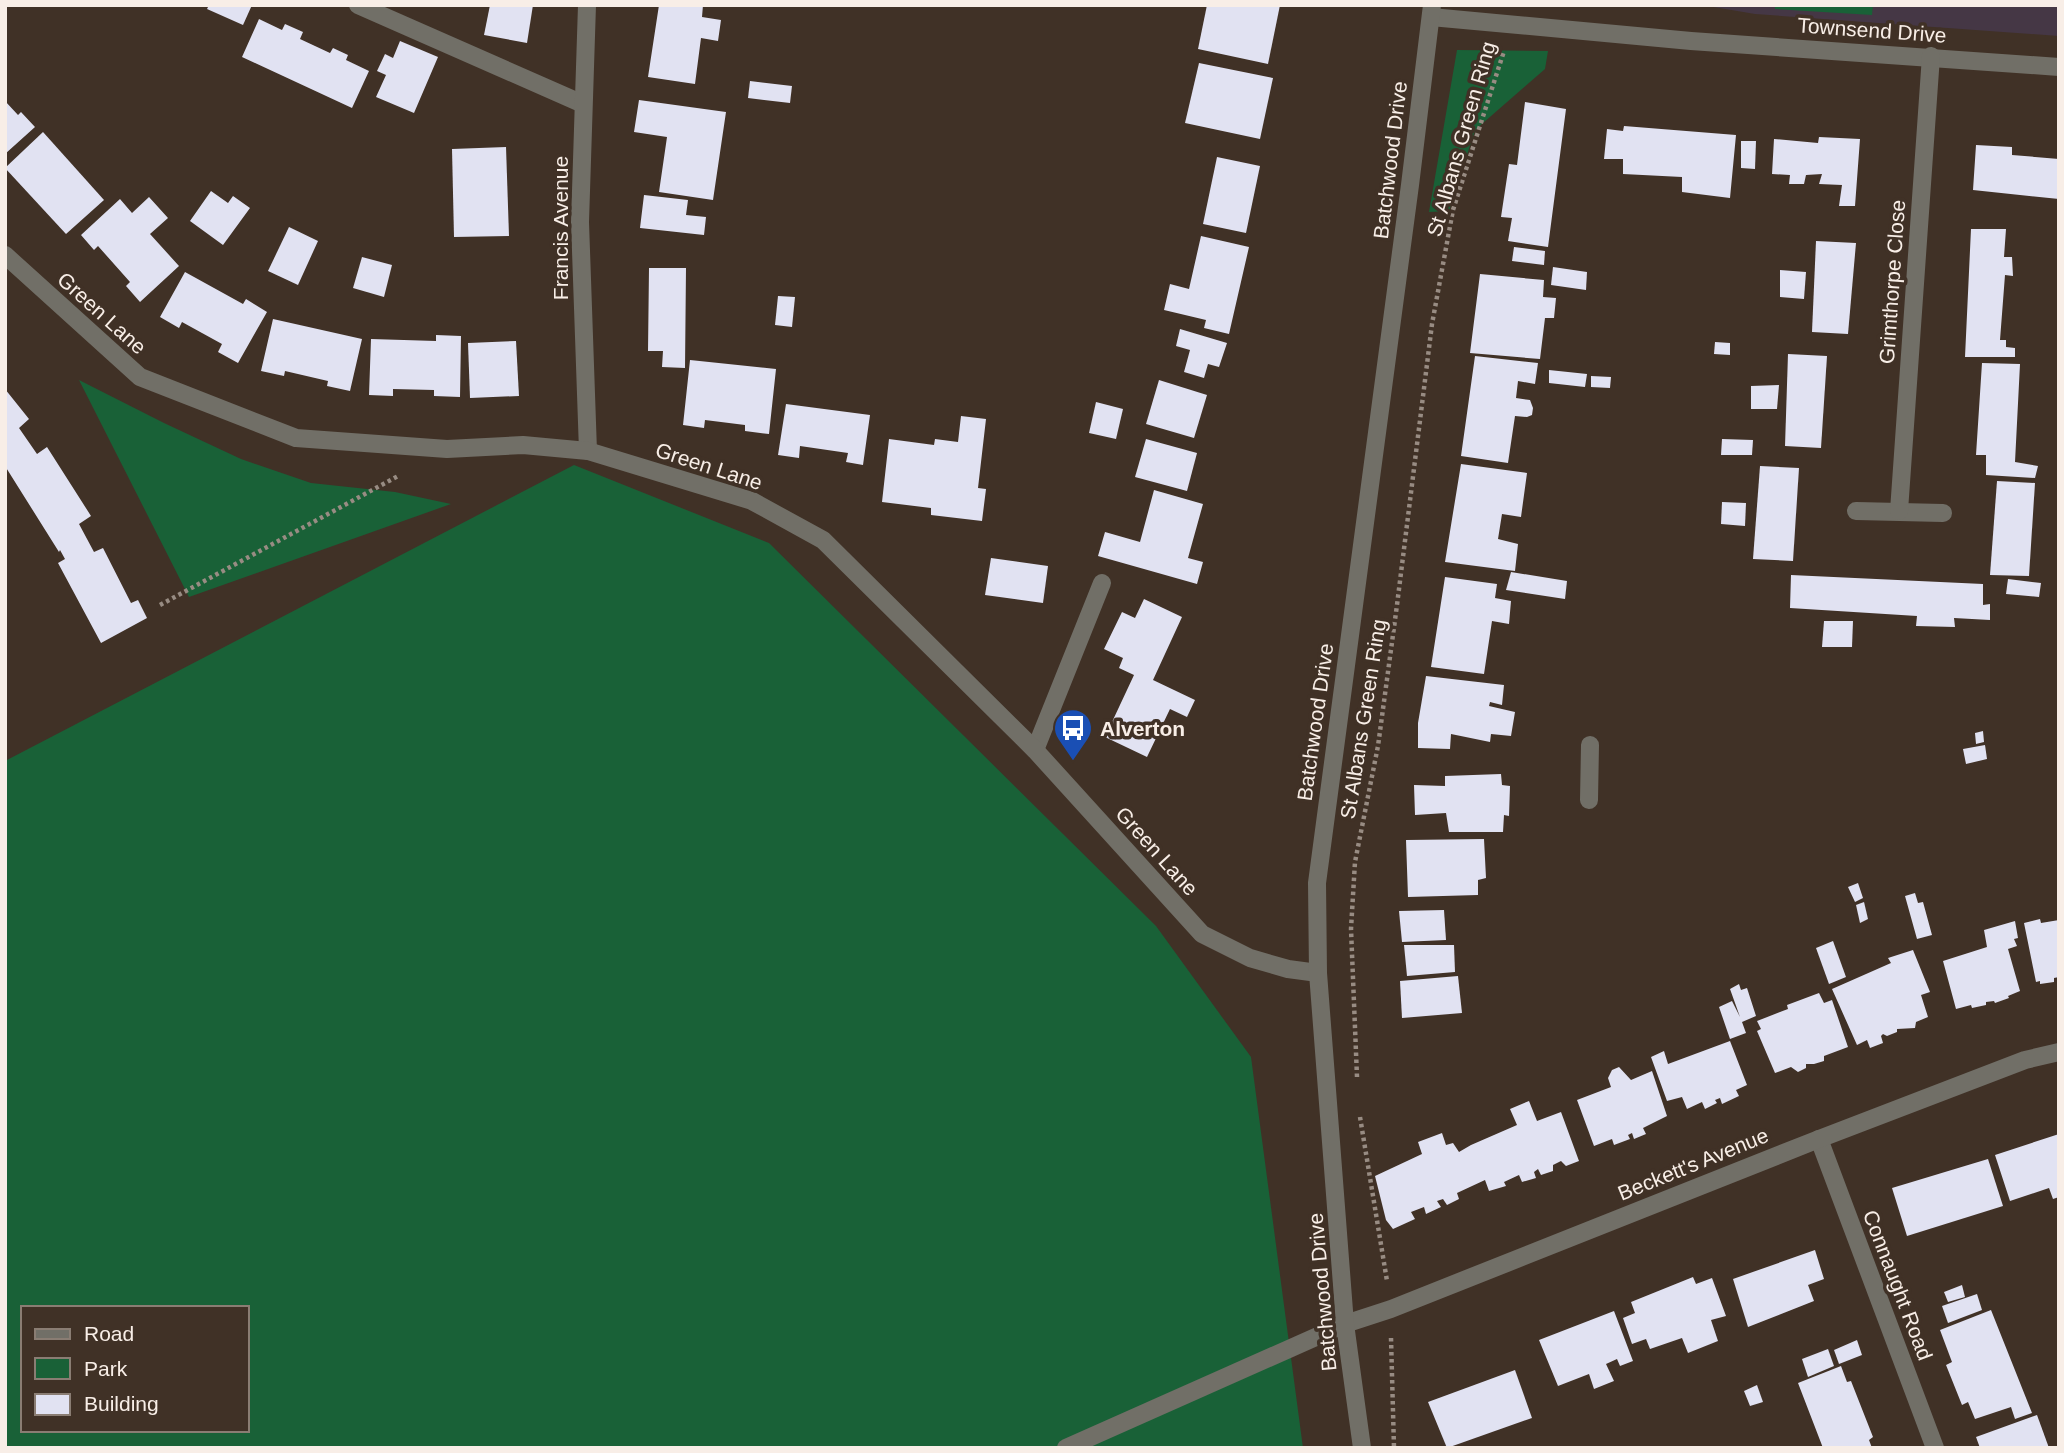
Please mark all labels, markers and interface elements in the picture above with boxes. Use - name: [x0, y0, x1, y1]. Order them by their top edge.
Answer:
- street label: Townsend Drive: [1797, 13, 1947, 47]
- street label: St Albans Green Ring: [1422, 39, 1500, 239]
- street label: Batchwood Drive: [1369, 80, 1411, 240]
- street label: Francis Avenue: [549, 156, 572, 300]
- street label: Grimthorpe Close: [1875, 199, 1909, 365]
- street label: Green Lane: [53, 267, 151, 359]
- street label: Green Lane: [653, 438, 765, 494]
- street label: St Albans Green Ring: [1336, 617, 1390, 821]
- street label: Batchwood Drive: [1293, 642, 1337, 802]
- bus stop icon: Alverton: [1052, 707, 1094, 762]
- place label: Alverton: [1100, 717, 1185, 740]
- street label: Green Lane: [1111, 802, 1203, 900]
- street label: Beckett's Avenue: [1614, 1123, 1772, 1205]
- street label: Connaught Road: [1859, 1207, 1937, 1363]
- street label: Batchwood Drive: [1304, 1212, 1340, 1372]
- legend: [21, 1306, 248, 1432]
- text: Road: [84, 1322, 134, 1345]
- text: Park: [84, 1357, 128, 1380]
- text: Building: [84, 1392, 159, 1415]

